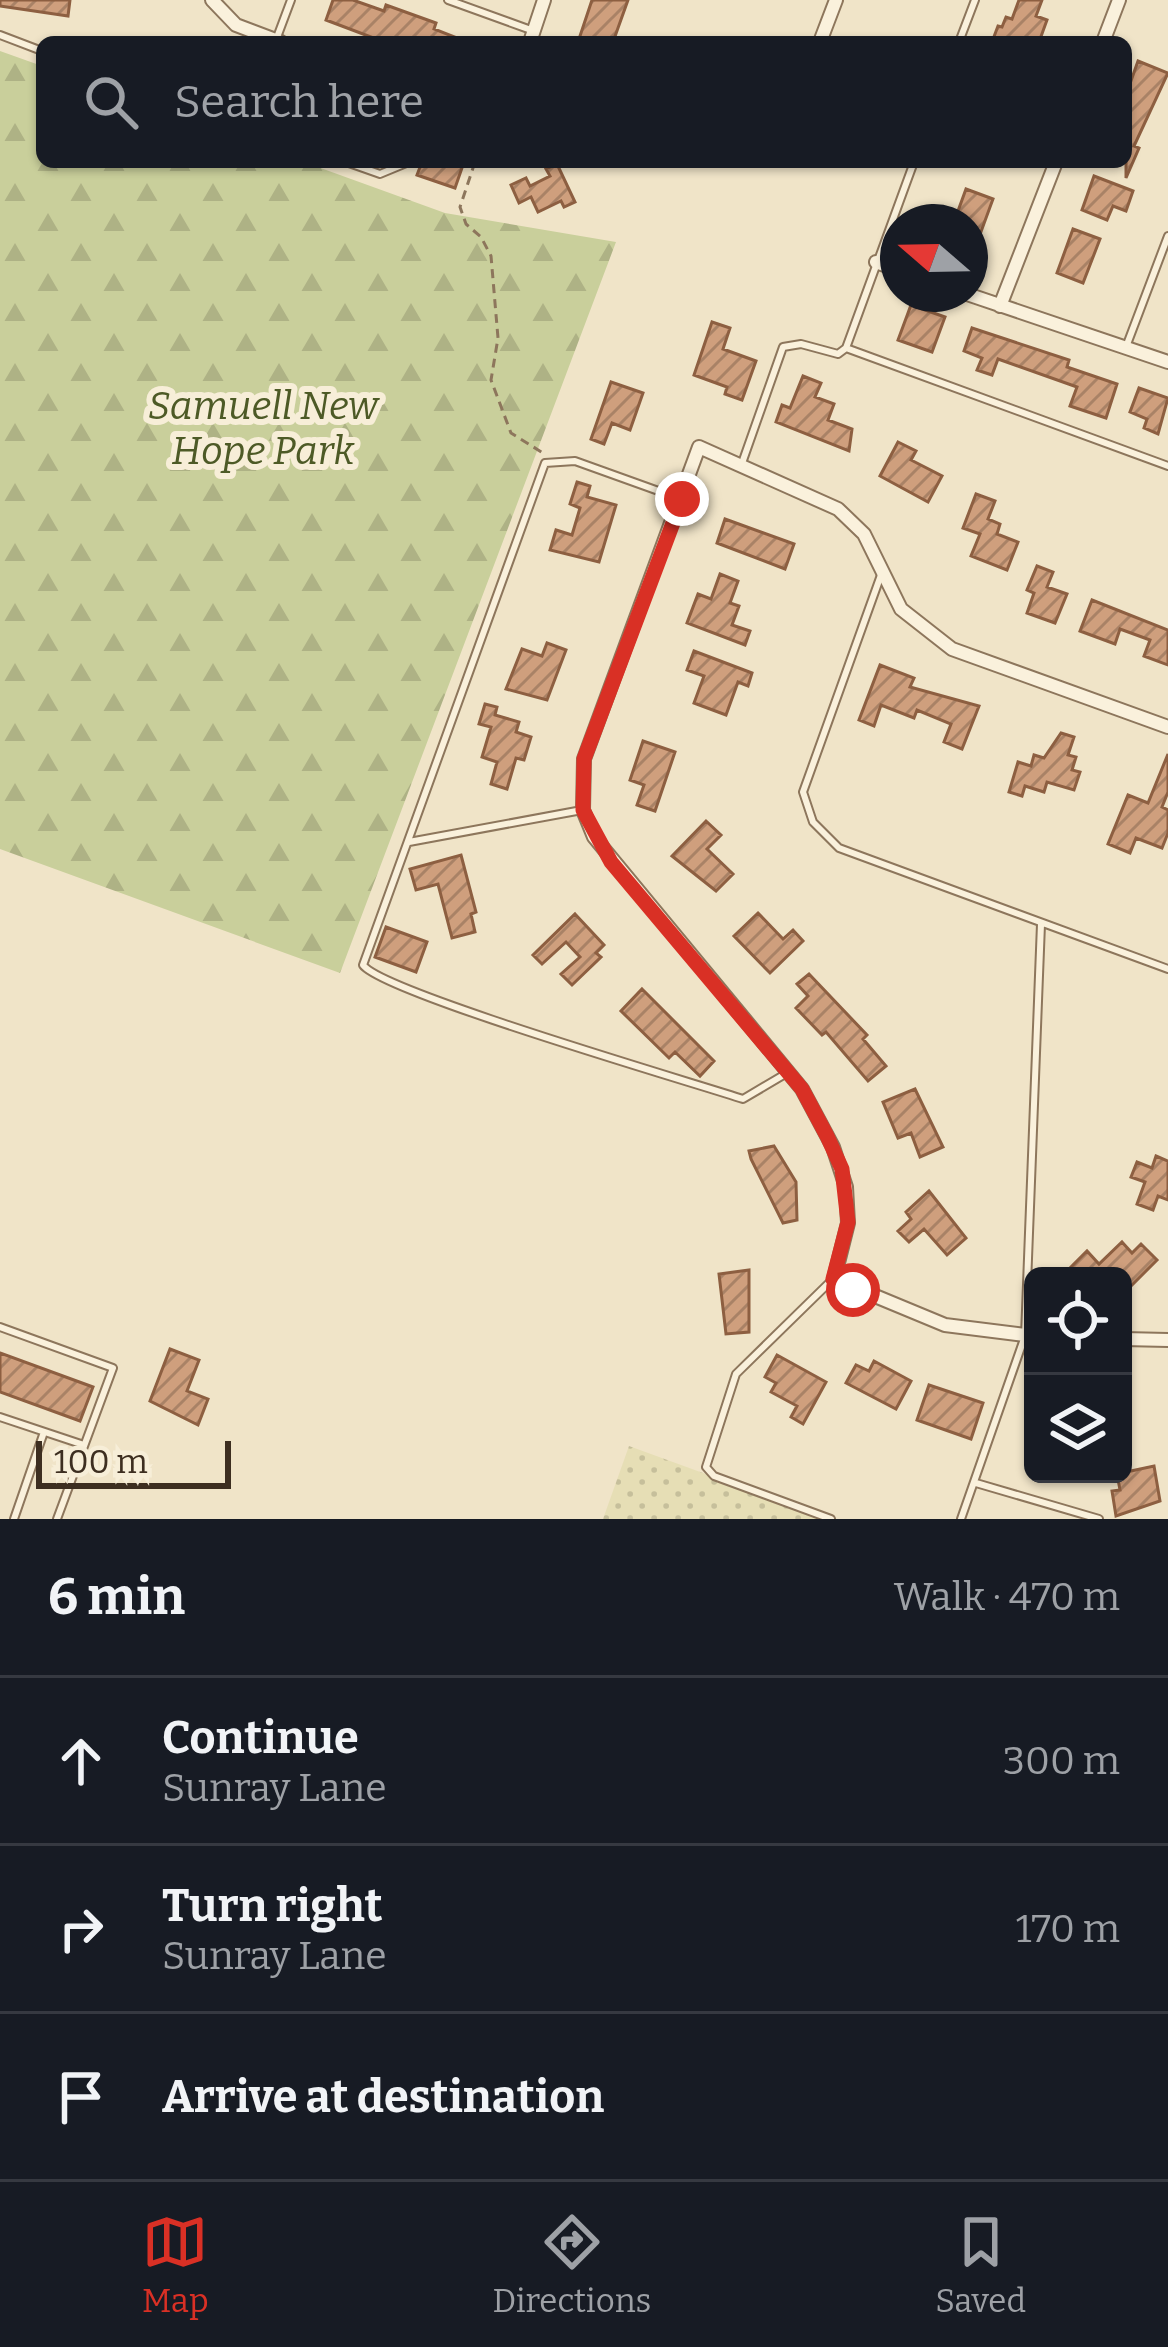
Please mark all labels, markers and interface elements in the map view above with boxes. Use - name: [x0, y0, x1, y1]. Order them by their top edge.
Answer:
- search box: [36, 36, 1132, 168]
- icon: search: [78, 69, 144, 135]
- text: Search here: [174, 75, 424, 129]
- north arrow: [880, 204, 988, 312]
- park label: Samuell New Hope Park: [148, 383, 380, 474]
- route end: [655, 472, 709, 526]
- route start: [826, 1263, 880, 1317]
- map controls: [1024, 1267, 1132, 1483]
- button: locate: [1024, 1267, 1132, 1375]
- button: layers: [1024, 1375, 1132, 1483]
- scale bar: [36, 1435, 231, 1488]
- text: 100 m: [54, 1442, 148, 1482]
- text: 6 min: [48, 1566, 185, 1628]
- text: Walk · 470 m: [894, 1574, 1120, 1620]
- text: Continue: [162, 1711, 359, 1765]
- icon: ahead: [48, 1728, 114, 1794]
- text: 300 m: [1003, 1738, 1120, 1784]
- text: Sunray Lane: [162, 1765, 387, 1811]
- text: Turn right: [162, 1879, 382, 1933]
- icon: right: [48, 1896, 114, 1962]
- text: 170 m: [1016, 1906, 1120, 1952]
- text: Sunray Lane: [162, 1933, 387, 1979]
- icon: arrive: [48, 2064, 114, 2130]
- text: Arrive at destination: [162, 2070, 604, 2124]
- tab: Map: [142, 2209, 209, 2321]
- tab: Directions: [493, 2209, 651, 2321]
- tab: Saved: [935, 2209, 1026, 2321]

